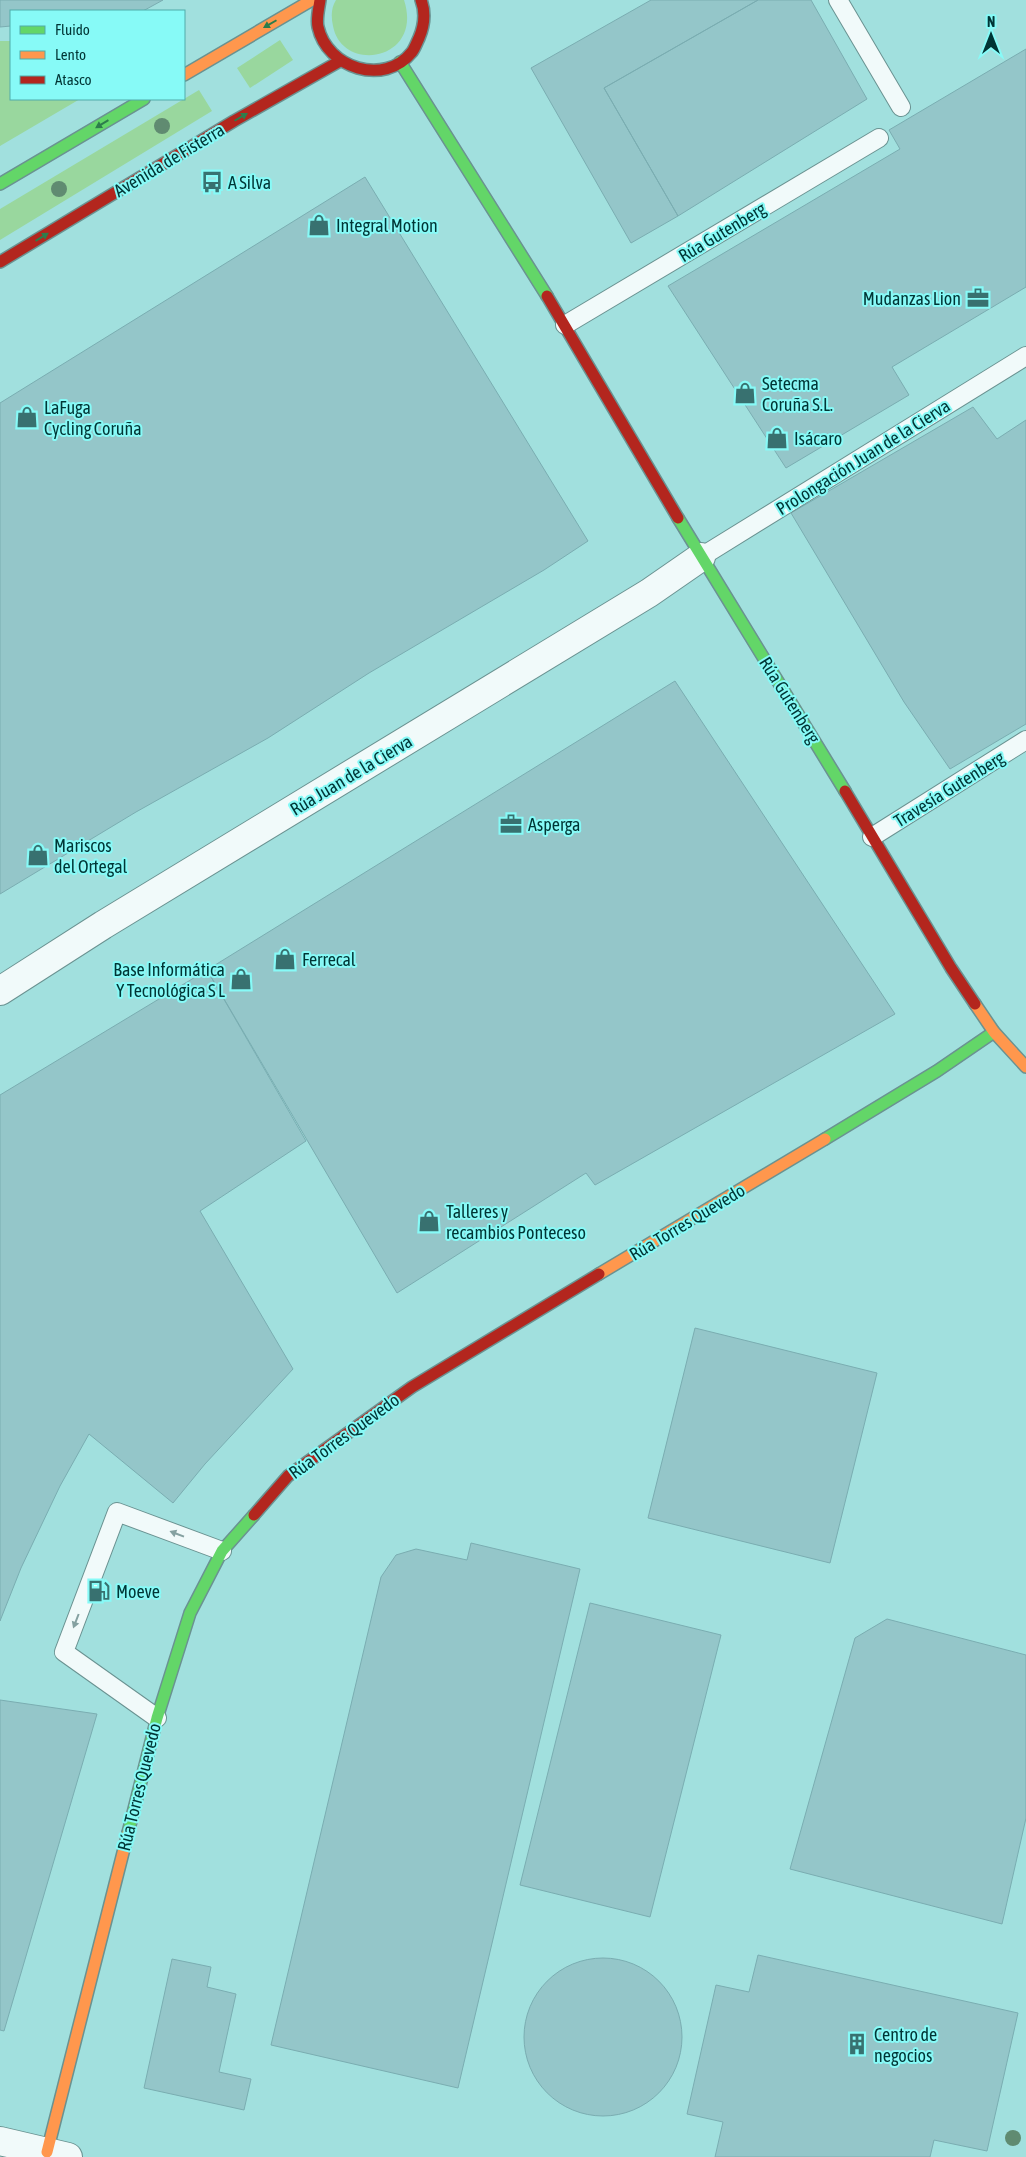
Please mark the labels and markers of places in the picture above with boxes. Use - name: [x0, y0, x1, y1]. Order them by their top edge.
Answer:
- bus stop icon: A Silva: [199, 169, 225, 195]
- place label: A Silva: [228, 172, 271, 193]
- shop icon: Integral Motion: [306, 212, 332, 238]
- place label: Integral Motion: [336, 215, 438, 236]
- office icon: Mudanzas Lion: [965, 285, 991, 311]
- place label: Mudanzas Lion: [863, 288, 961, 309]
- place label: Setecma Coruña S.L.: [762, 373, 833, 415]
- shop icon: Setecma Coruña S.L.: [732, 380, 758, 406]
- place label: LaFuga Cycling Coruña: [44, 397, 142, 439]
- shop icon: LaFuga Cycling Coruña: [14, 404, 40, 430]
- shop icon: Isácaro: [764, 425, 790, 451]
- place label: Isácaro: [794, 428, 842, 449]
- office icon: Asperga: [498, 811, 524, 837]
- place label: Asperga: [528, 814, 580, 835]
- place label: Mariscos del Ortegal: [54, 835, 128, 877]
- shop icon: Mariscos del Ortegal: [25, 842, 51, 868]
- shop icon: Ferrecal: [272, 946, 298, 972]
- place label: Ferrecal: [302, 949, 356, 970]
- place label: Base Informática Y Tecnológica S L: [113, 959, 225, 1001]
- shop icon: Base Informática Y Tecnológica S L: [228, 966, 254, 992]
- place label: Talleres y recambios Ponteceso: [446, 1201, 586, 1243]
- shop icon: Talleres y recambios Ponteceso: [416, 1208, 442, 1234]
- fuel station icon: Moeve: [86, 1578, 112, 1604]
- place label: Moeve: [116, 1581, 160, 1602]
- place label: Centro de negocios: [874, 2024, 937, 2066]
- building icon: Centro de negocios: [844, 2031, 870, 2057]

